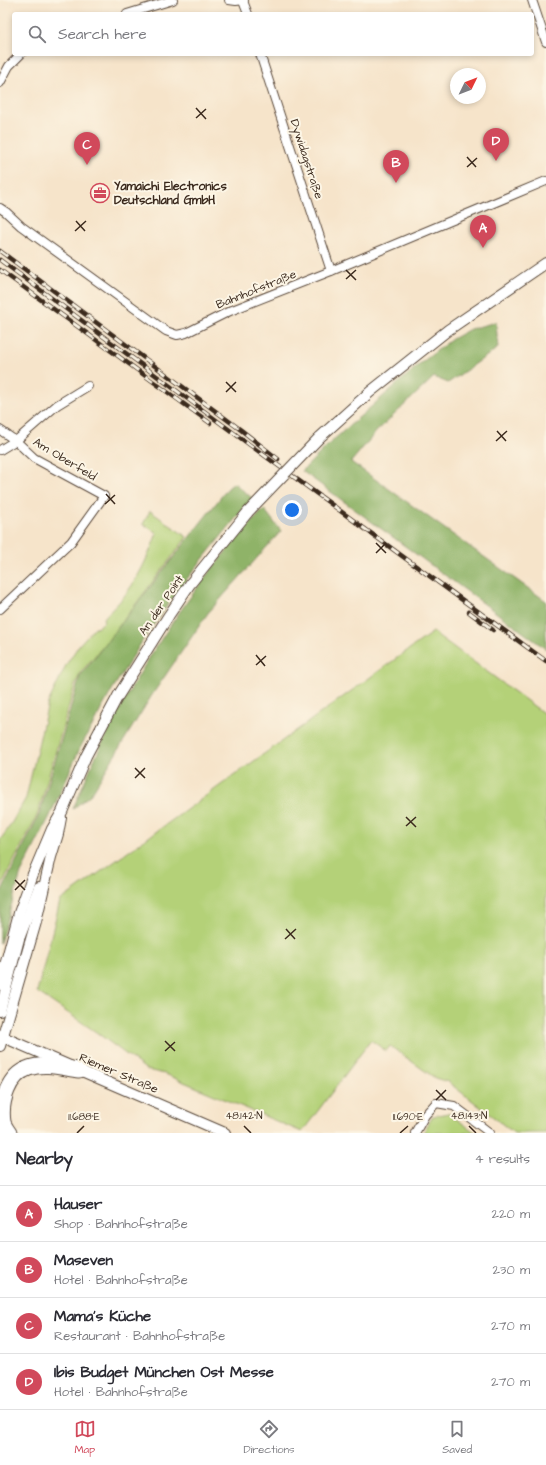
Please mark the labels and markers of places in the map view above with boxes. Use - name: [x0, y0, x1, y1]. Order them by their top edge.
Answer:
- pin: D: [483, 128, 509, 161]
- pin: C: [74, 132, 100, 165]
- pin: B: [383, 150, 409, 183]
- place label: Yamaichi Electronics Deutschland GmbH: [114, 178, 227, 209]
- office icon: Yamaichi Electronics Deutschland GmbH: [89, 182, 111, 204]
- pin: A: [470, 215, 496, 248]

